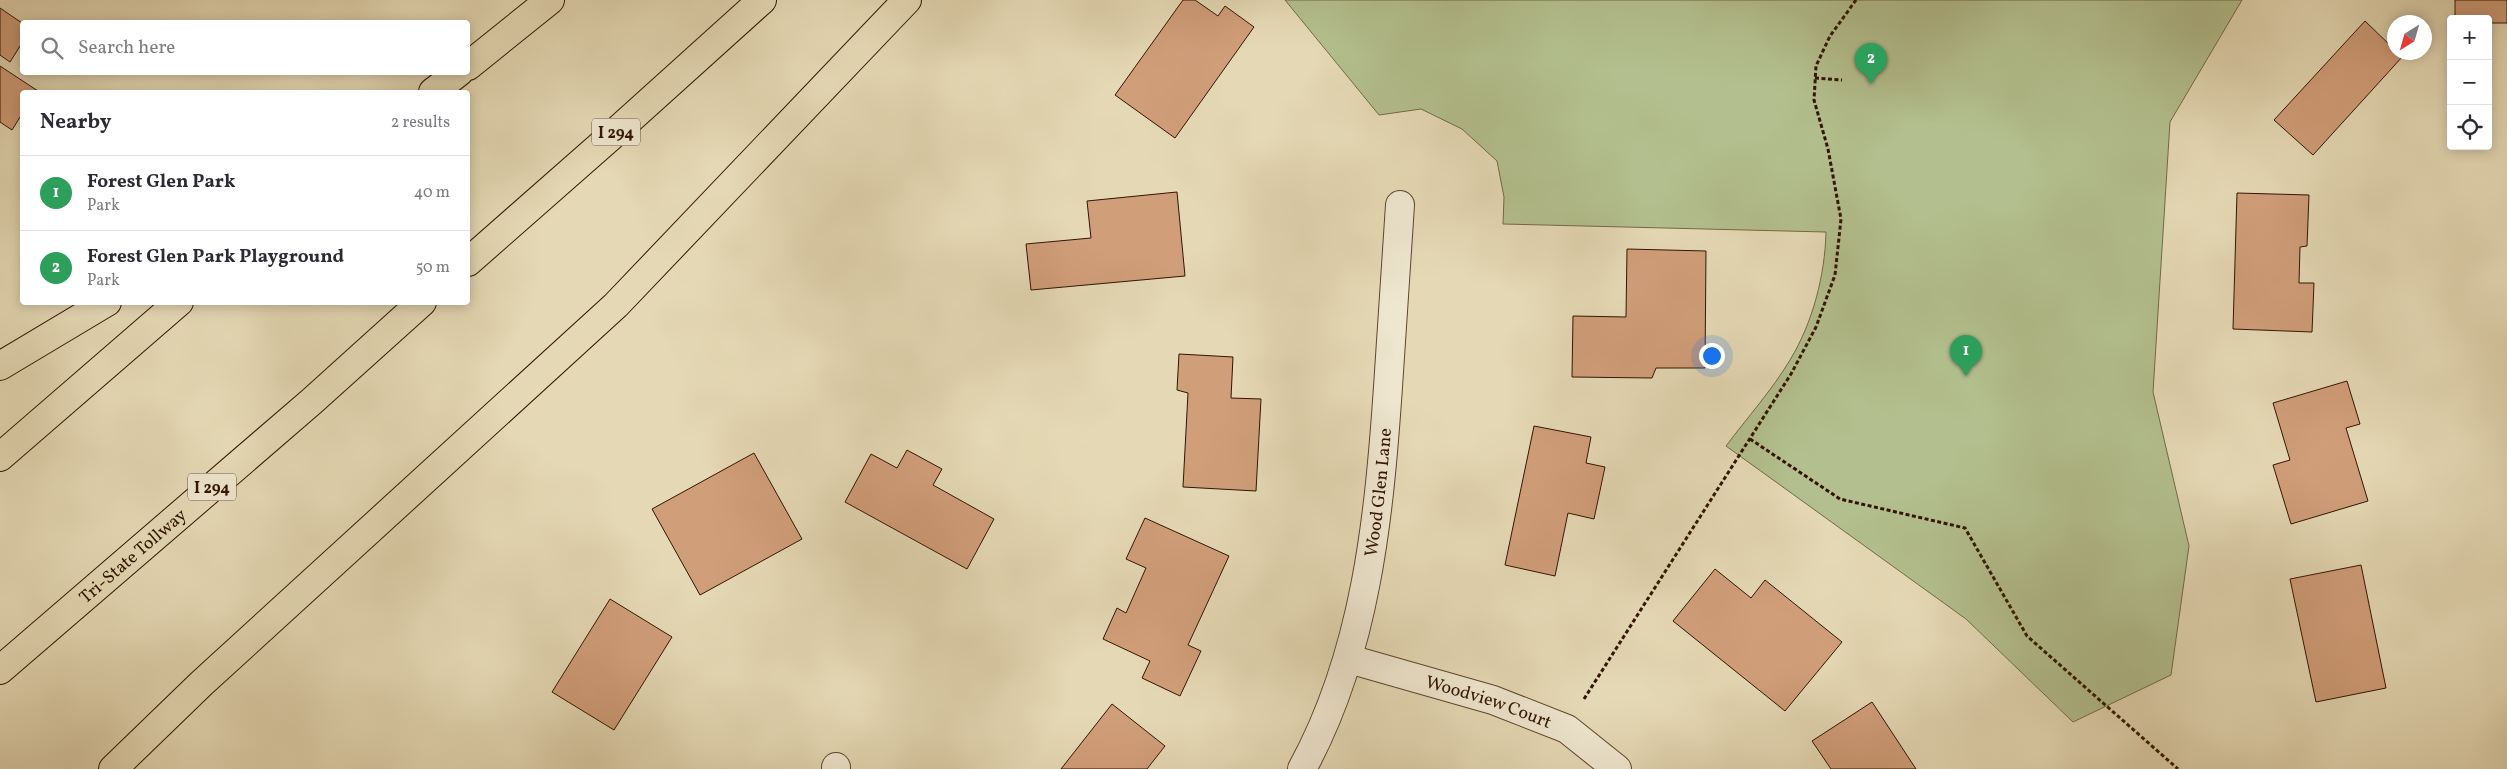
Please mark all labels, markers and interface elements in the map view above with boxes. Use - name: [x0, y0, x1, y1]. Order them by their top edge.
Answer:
- north arrow: [2387, 15, 2432, 60]
- map controls: [2447, 15, 2492, 150]
- button: +: [2447, 15, 2492, 60]
- search box: [20, 20, 470, 75]
- icon: search: [38, 34, 66, 62]
- text: Search here: [78, 35, 175, 61]
- pin: 2: [1855, 43, 1887, 84]
- button: −: [2447, 60, 2492, 105]
- button: locate: [2447, 105, 2492, 150]
- text: Nearby: [40, 108, 111, 137]
- text: 2 results: [391, 112, 450, 134]
- road number: I 294: [592, 118, 640, 146]
- text: Forest Glen Park: [87, 169, 235, 195]
- text: 1: [53, 182, 59, 204]
- text: 40 m: [414, 182, 450, 204]
- text: Park: [87, 195, 120, 217]
- text: Forest Glen Park Playground: [87, 244, 344, 270]
- text: 2: [52, 257, 60, 279]
- text: 50 m: [416, 257, 450, 279]
- text: Park: [87, 270, 120, 292]
- pin: 1: [1950, 335, 1982, 376]
- your location: [1699, 343, 1725, 369]
- street label: Wood Glen Lane: [1360, 427, 1399, 559]
- road number: I 294: [188, 474, 236, 501]
- street label: Tri-State Tollway: [74, 503, 193, 610]
- street label: Woodview Court: [1422, 670, 1555, 736]

